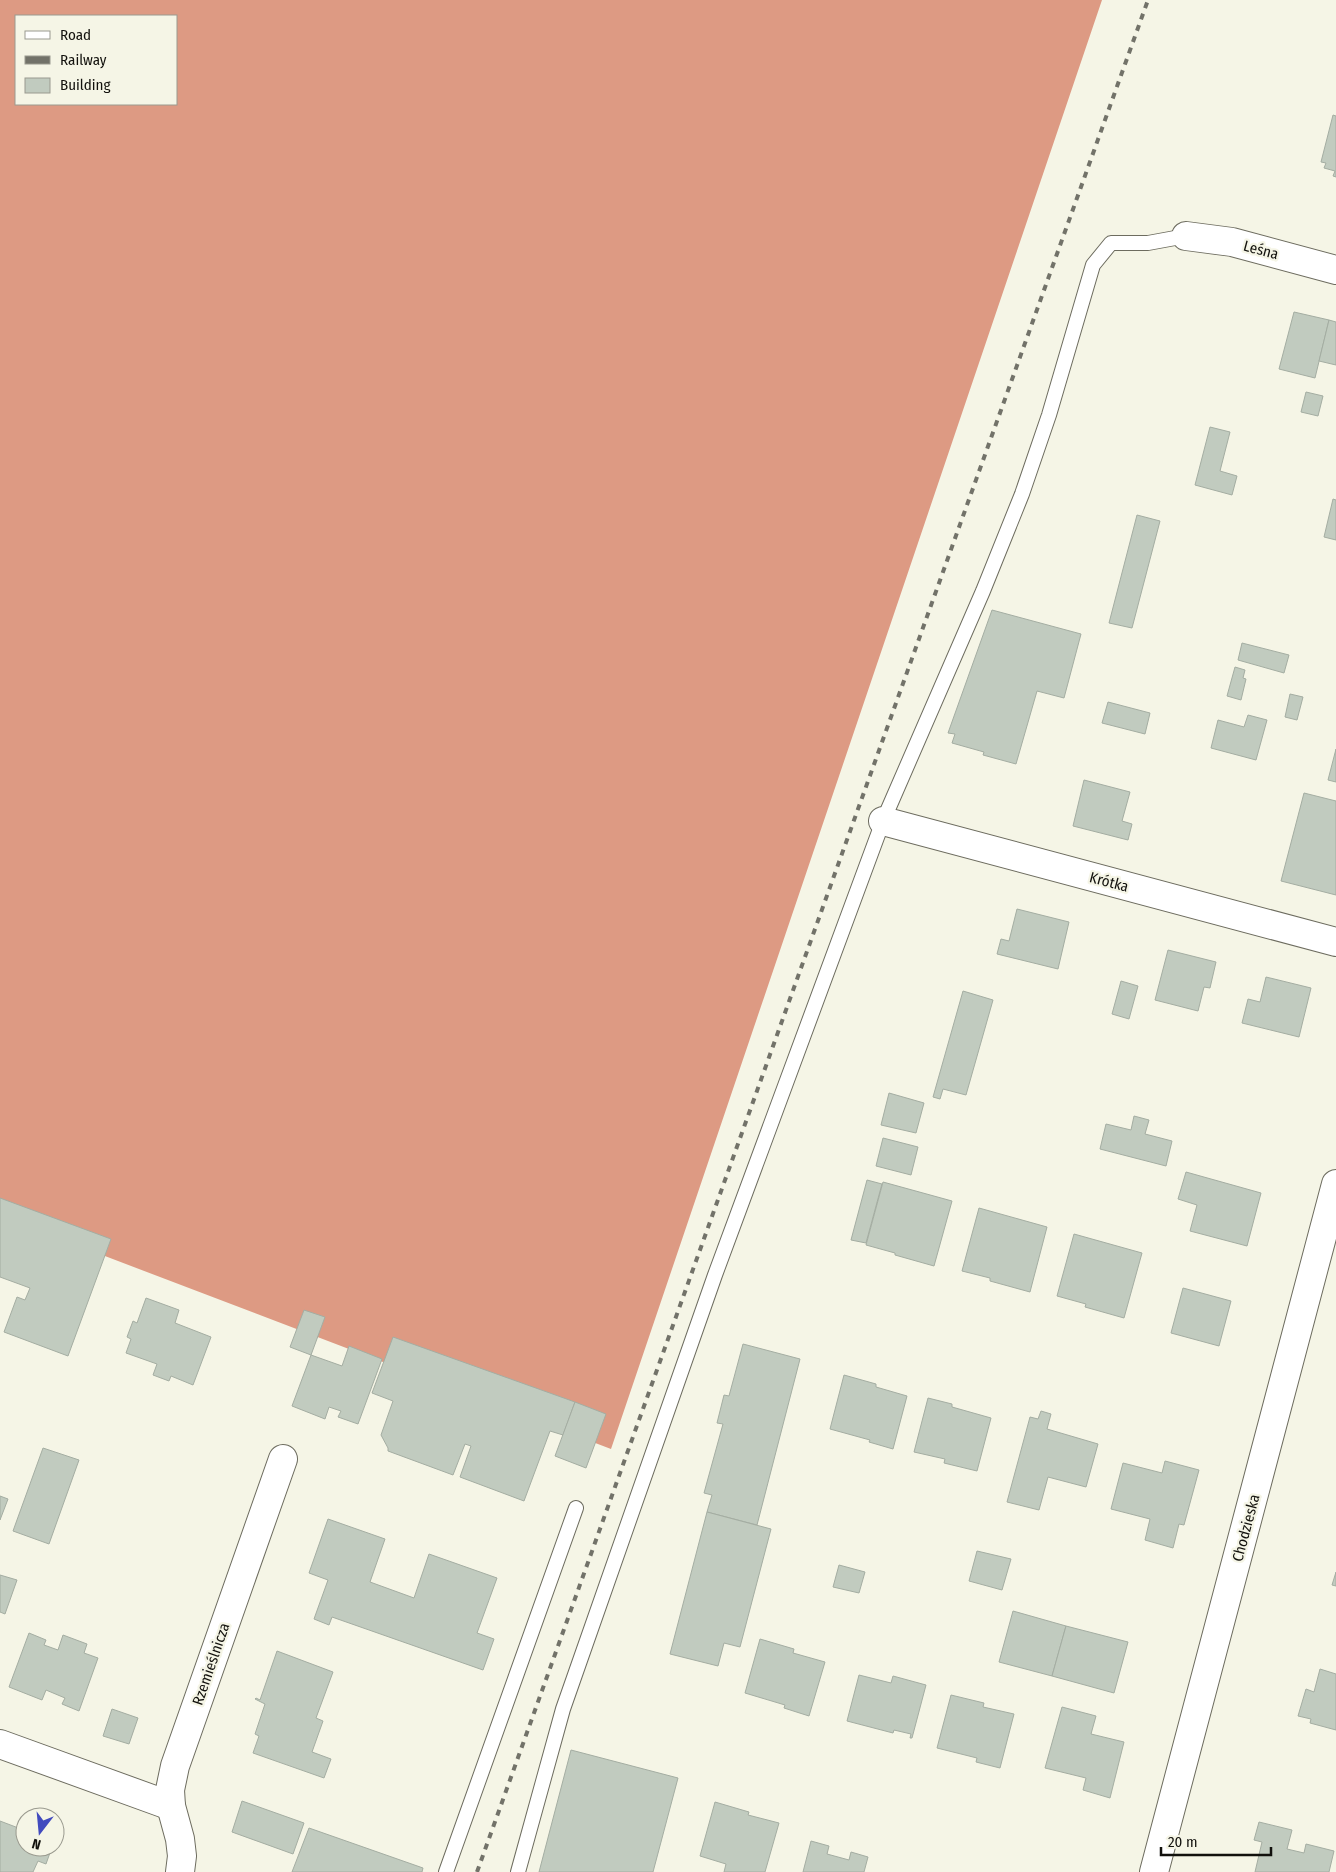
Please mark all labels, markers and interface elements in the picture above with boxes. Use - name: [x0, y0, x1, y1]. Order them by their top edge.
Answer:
- legend: [15, 15, 178, 105]
- text: Road: [60, 26, 91, 44]
- text: Railway: [60, 51, 107, 69]
- text: Building: [60, 76, 111, 94]
- street label: Leśna: [1242, 237, 1280, 263]
- street label: Krótka: [1088, 868, 1130, 896]
- street label: Chodzieska: [1228, 1492, 1264, 1564]
- street label: Rzemieślnicza: [189, 1621, 233, 1707]
- north arrow: [15, 1807, 65, 1857]
- scale bar: [1161, 1824, 1271, 1856]
- text: 20 m: [1168, 1833, 1198, 1851]
- text: N: [30, 1835, 43, 1853]

